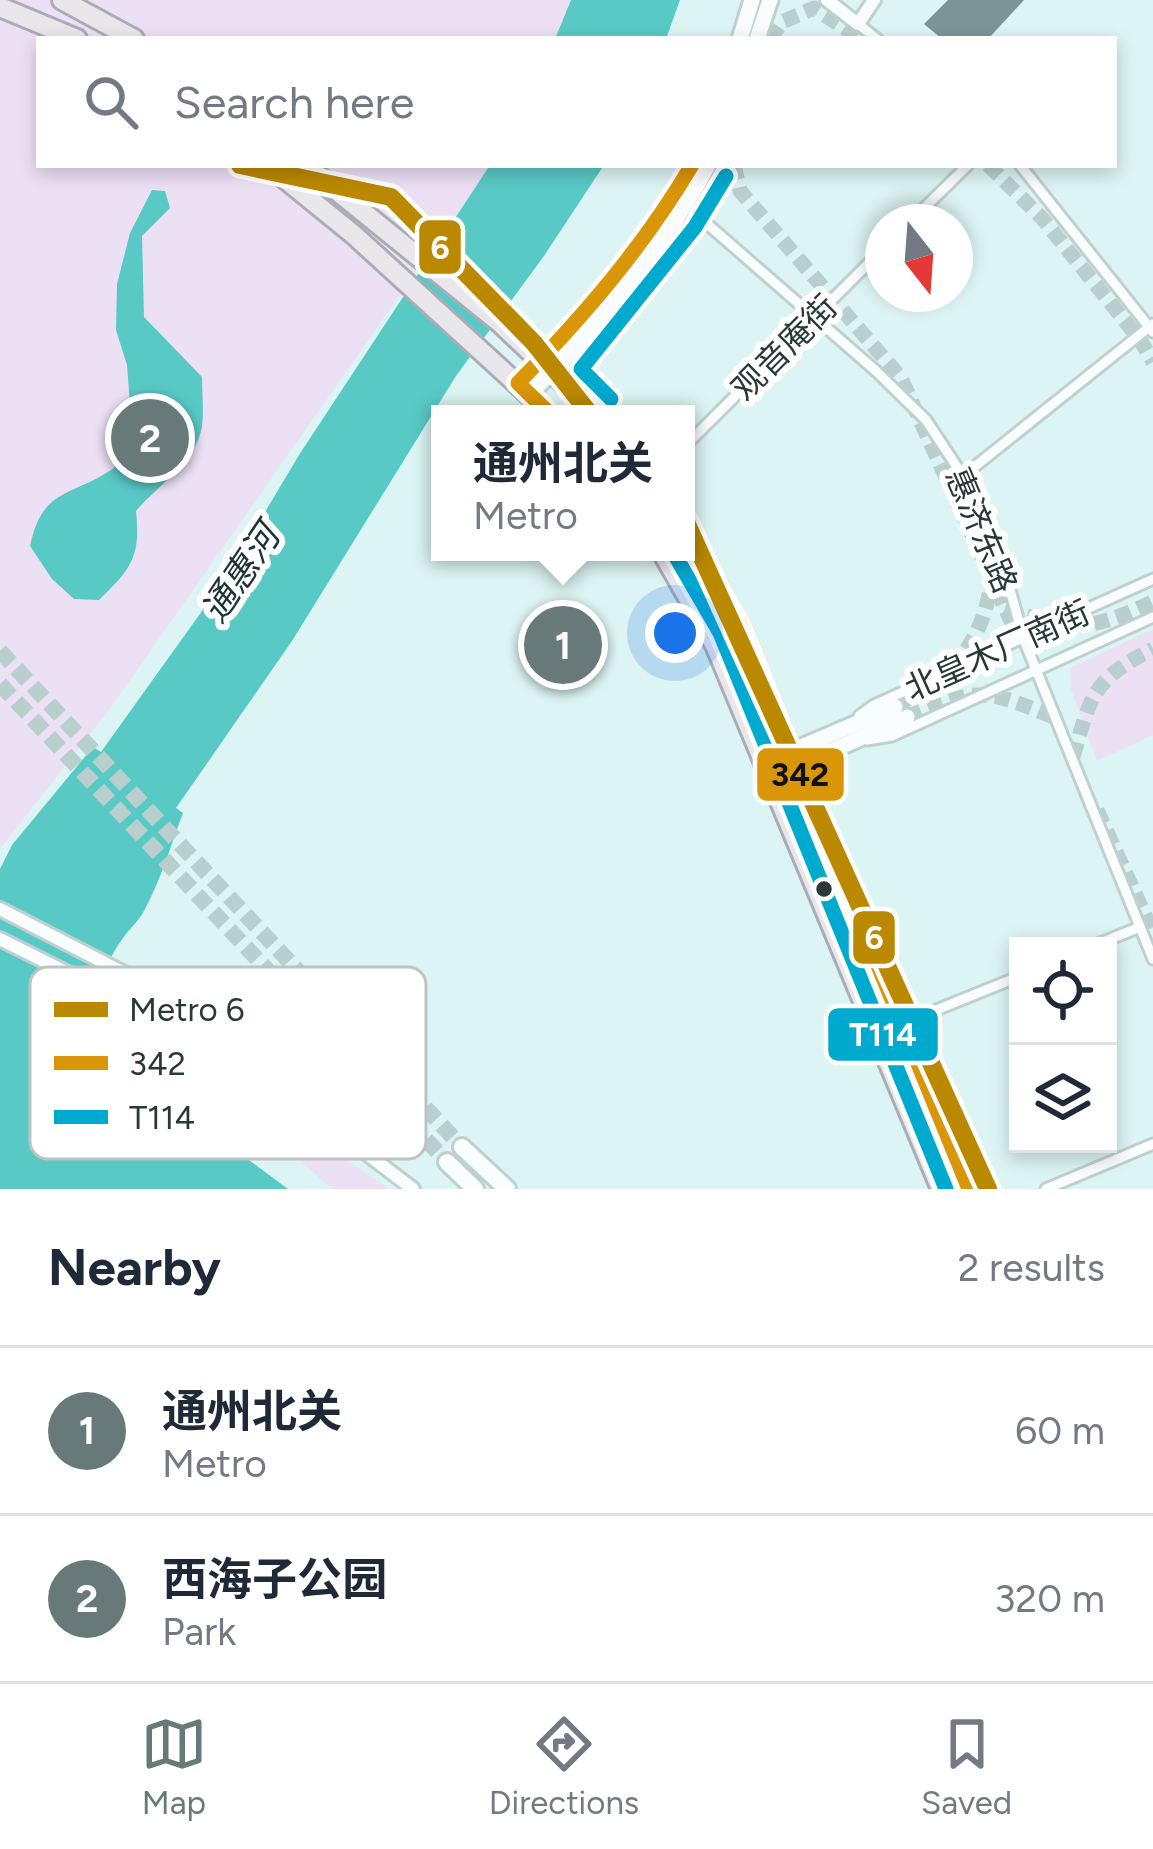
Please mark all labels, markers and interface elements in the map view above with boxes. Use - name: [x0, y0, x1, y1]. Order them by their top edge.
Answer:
- search box: [36, 36, 1117, 168]
- icon: search: [78, 69, 144, 135]
- text: Search here: [174, 75, 414, 129]
- north arrow: [865, 204, 973, 312]
- line badge: 6: [417, 218, 463, 276]
- text: 6: [430, 228, 450, 267]
- street label: 观音庵街: [724, 287, 845, 408]
- pin: 2: [111, 393, 189, 483]
- popup: [431, 405, 695, 561]
- text: 通州北关: [473, 436, 653, 490]
- street label: 惠济东路: [938, 462, 1025, 599]
- text: Metro: [473, 492, 578, 539]
- water label: 通惠河: [192, 512, 292, 630]
- street label: 北皇木厂南街: [899, 592, 1096, 709]
- pin: 1: [524, 600, 602, 690]
- your location: [645, 603, 705, 663]
- line badge: 342: [755, 746, 846, 803]
- text: 342: [771, 755, 829, 794]
- unlabelled marker: [813, 878, 835, 900]
- line badge: 6: [851, 909, 897, 966]
- text: 6: [864, 918, 884, 957]
- map controls: [1009, 937, 1117, 1153]
- button: locate: [1009, 937, 1117, 1045]
- legend: [30, 967, 426, 1159]
- text: Metro 6: [129, 990, 245, 1029]
- line badge: T114: [826, 1006, 940, 1063]
- text: T114: [849, 1015, 917, 1054]
- text: 342: [129, 1044, 186, 1083]
- button: layers: [1009, 1045, 1117, 1153]
- text: T114: [129, 1098, 195, 1137]
- text: Nearby: [48, 1237, 221, 1298]
- text: 2 results: [958, 1244, 1105, 1291]
- text: 通州北关: [162, 1384, 342, 1438]
- text: 1: [79, 1407, 95, 1454]
- text: 60 m: [1015, 1407, 1105, 1454]
- text: Metro: [162, 1440, 267, 1487]
- text: 西海子公园: [162, 1552, 387, 1606]
- text: 2: [76, 1575, 98, 1622]
- text: 320 m: [994, 1575, 1105, 1622]
- text: Park: [162, 1608, 236, 1655]
- tab: Map: [141, 1711, 207, 1822]
- tab: Directions: [489, 1711, 639, 1822]
- tab: Saved: [921, 1711, 1012, 1822]

